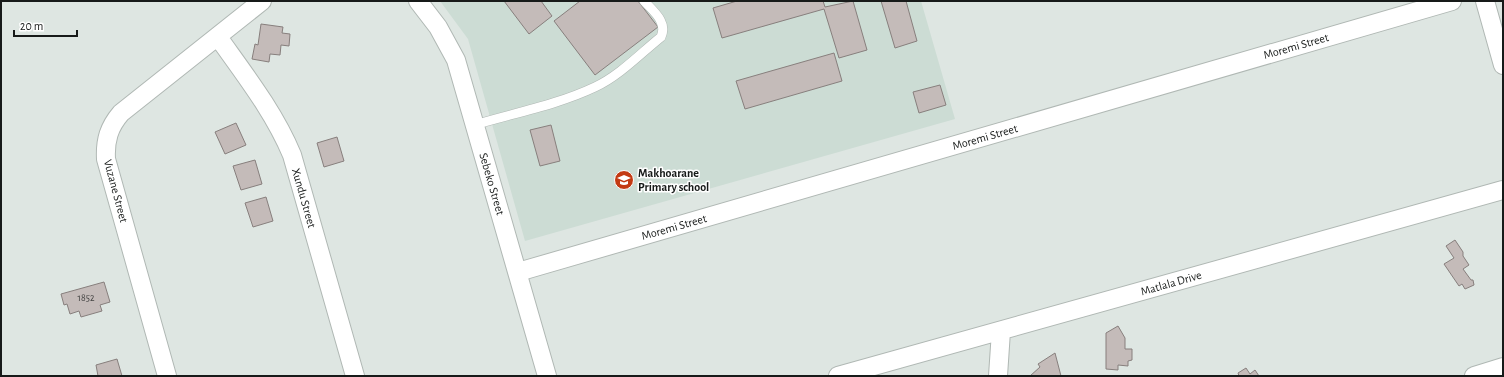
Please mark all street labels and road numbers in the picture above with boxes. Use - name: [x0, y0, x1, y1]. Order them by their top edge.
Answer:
- street label: Moremi Street: [1262, 31, 1330, 61]
- street label: Moremi Street: [951, 122, 1019, 152]
- street label: Sebeko Street: [477, 152, 507, 217]
- street label: Vuzane Street: [102, 158, 130, 224]
- street label: Xundu Street: [290, 167, 318, 229]
- street label: Moremi Street: [640, 212, 708, 242]
- street label: Matlala Drive: [1139, 269, 1203, 297]

